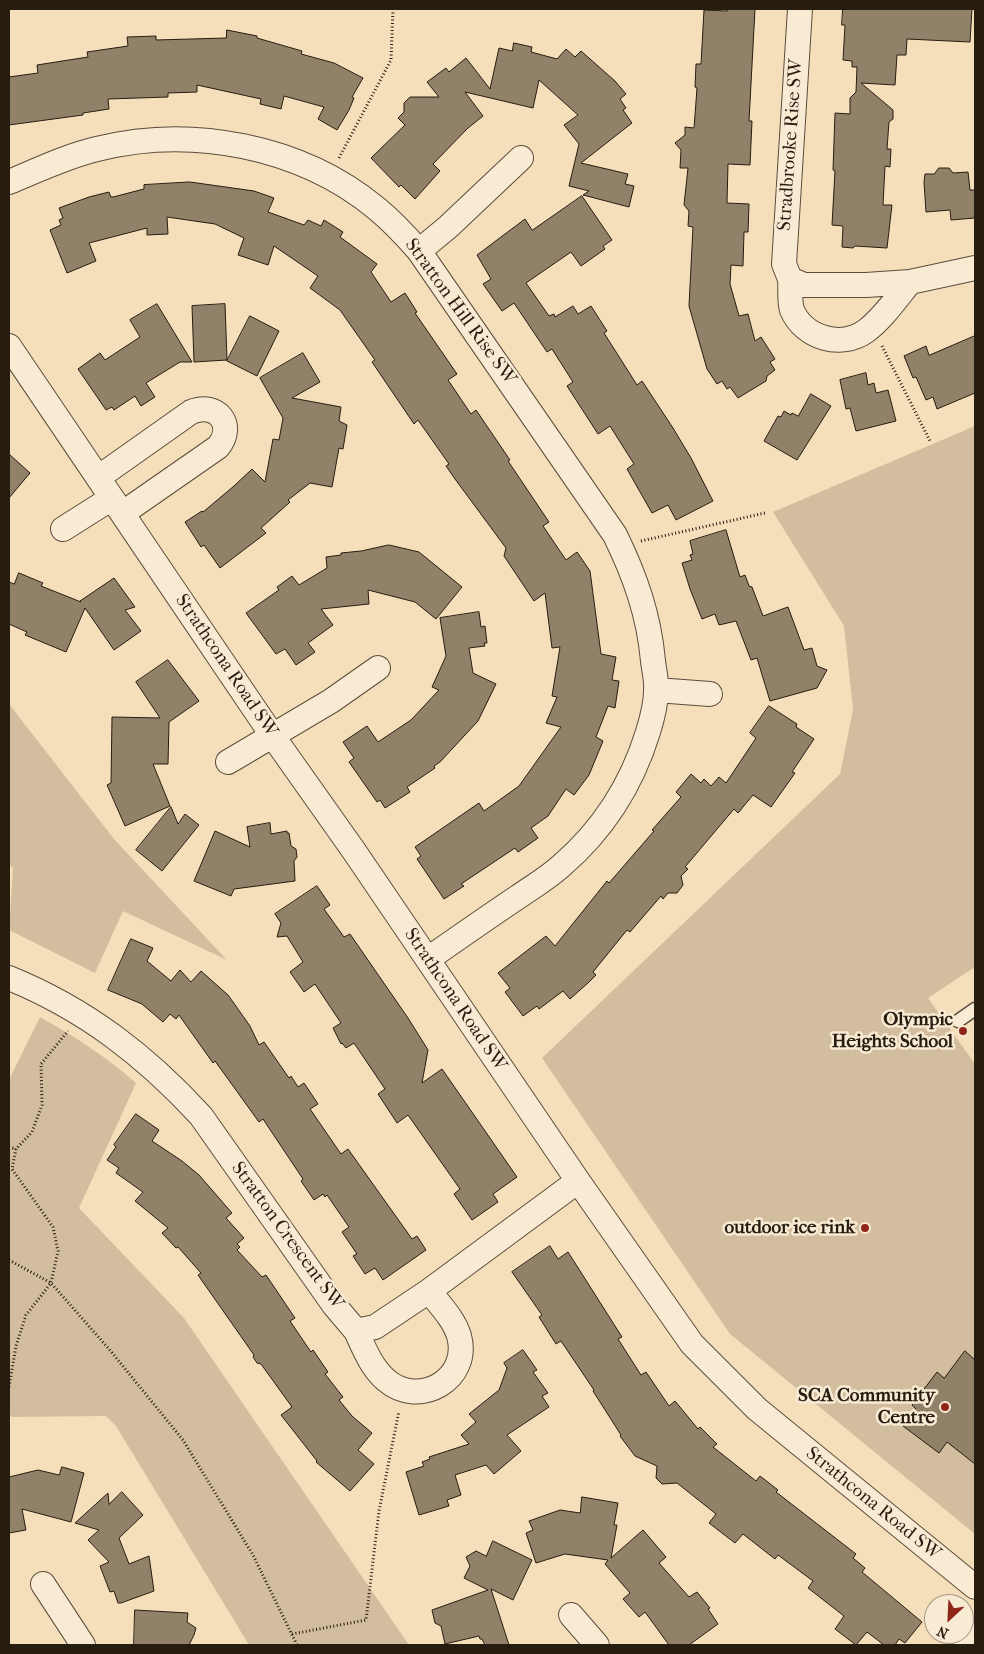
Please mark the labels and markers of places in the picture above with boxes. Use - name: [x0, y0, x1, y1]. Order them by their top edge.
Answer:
- place label: Olympic Heights School: [832, 1009, 953, 1053]
- marker: Olympic Heights School: [957, 1025, 969, 1037]
- place label: outdoor ice rink: [725, 1217, 855, 1239]
- marker: outdoor ice rink: [859, 1222, 871, 1234]
- place label: SCA Community Centre: [798, 1385, 935, 1429]
- marker: SCA Community Centre: [939, 1401, 951, 1413]

